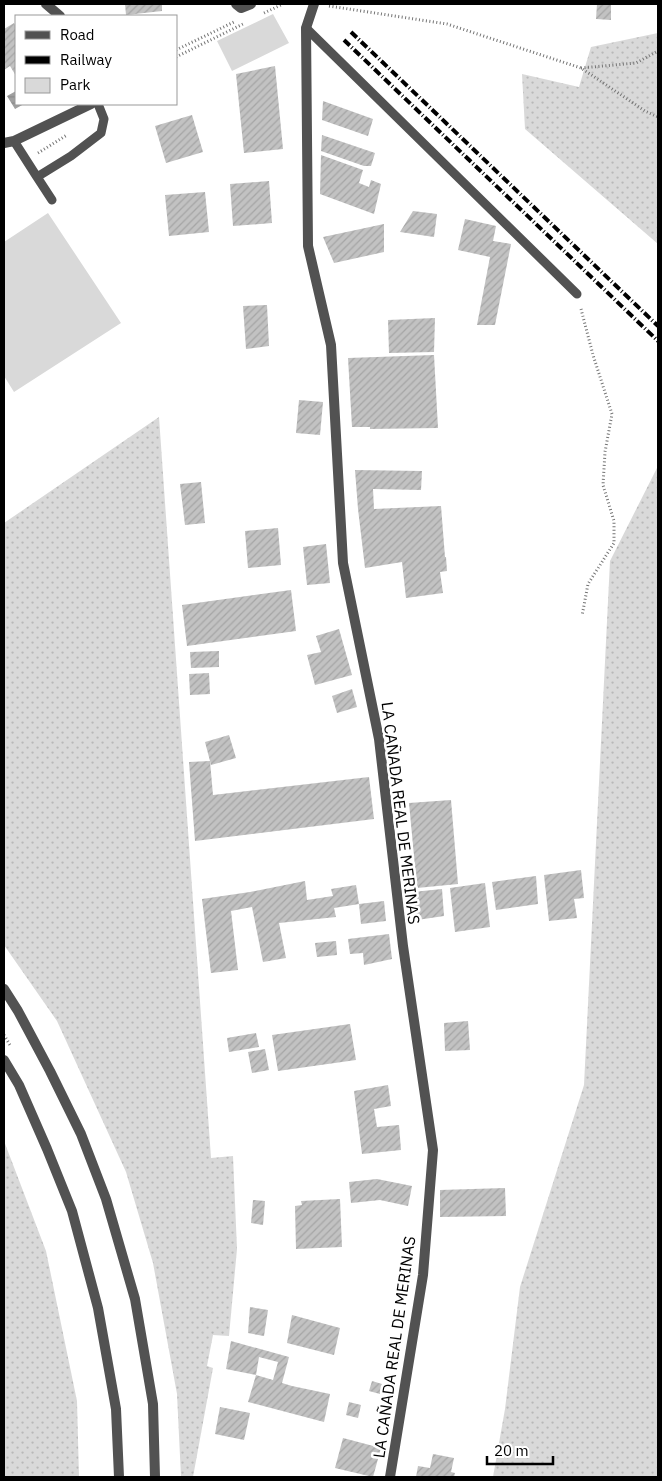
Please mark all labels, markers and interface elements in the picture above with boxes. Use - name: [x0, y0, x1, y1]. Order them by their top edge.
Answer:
- legend: [15, 15, 178, 105]
- text: Road: [60, 25, 95, 44]
- text: Railway: [60, 50, 113, 69]
- text: Park: [60, 75, 90, 94]
- street label: LA CAÑADA REAL DE MERINAS: [377, 701, 425, 925]
- street label: LA CAÑADA REAL DE MERINAS: [369, 1235, 419, 1459]
- scale bar: [487, 1434, 553, 1466]
- text: 20 m: [494, 1441, 529, 1460]

